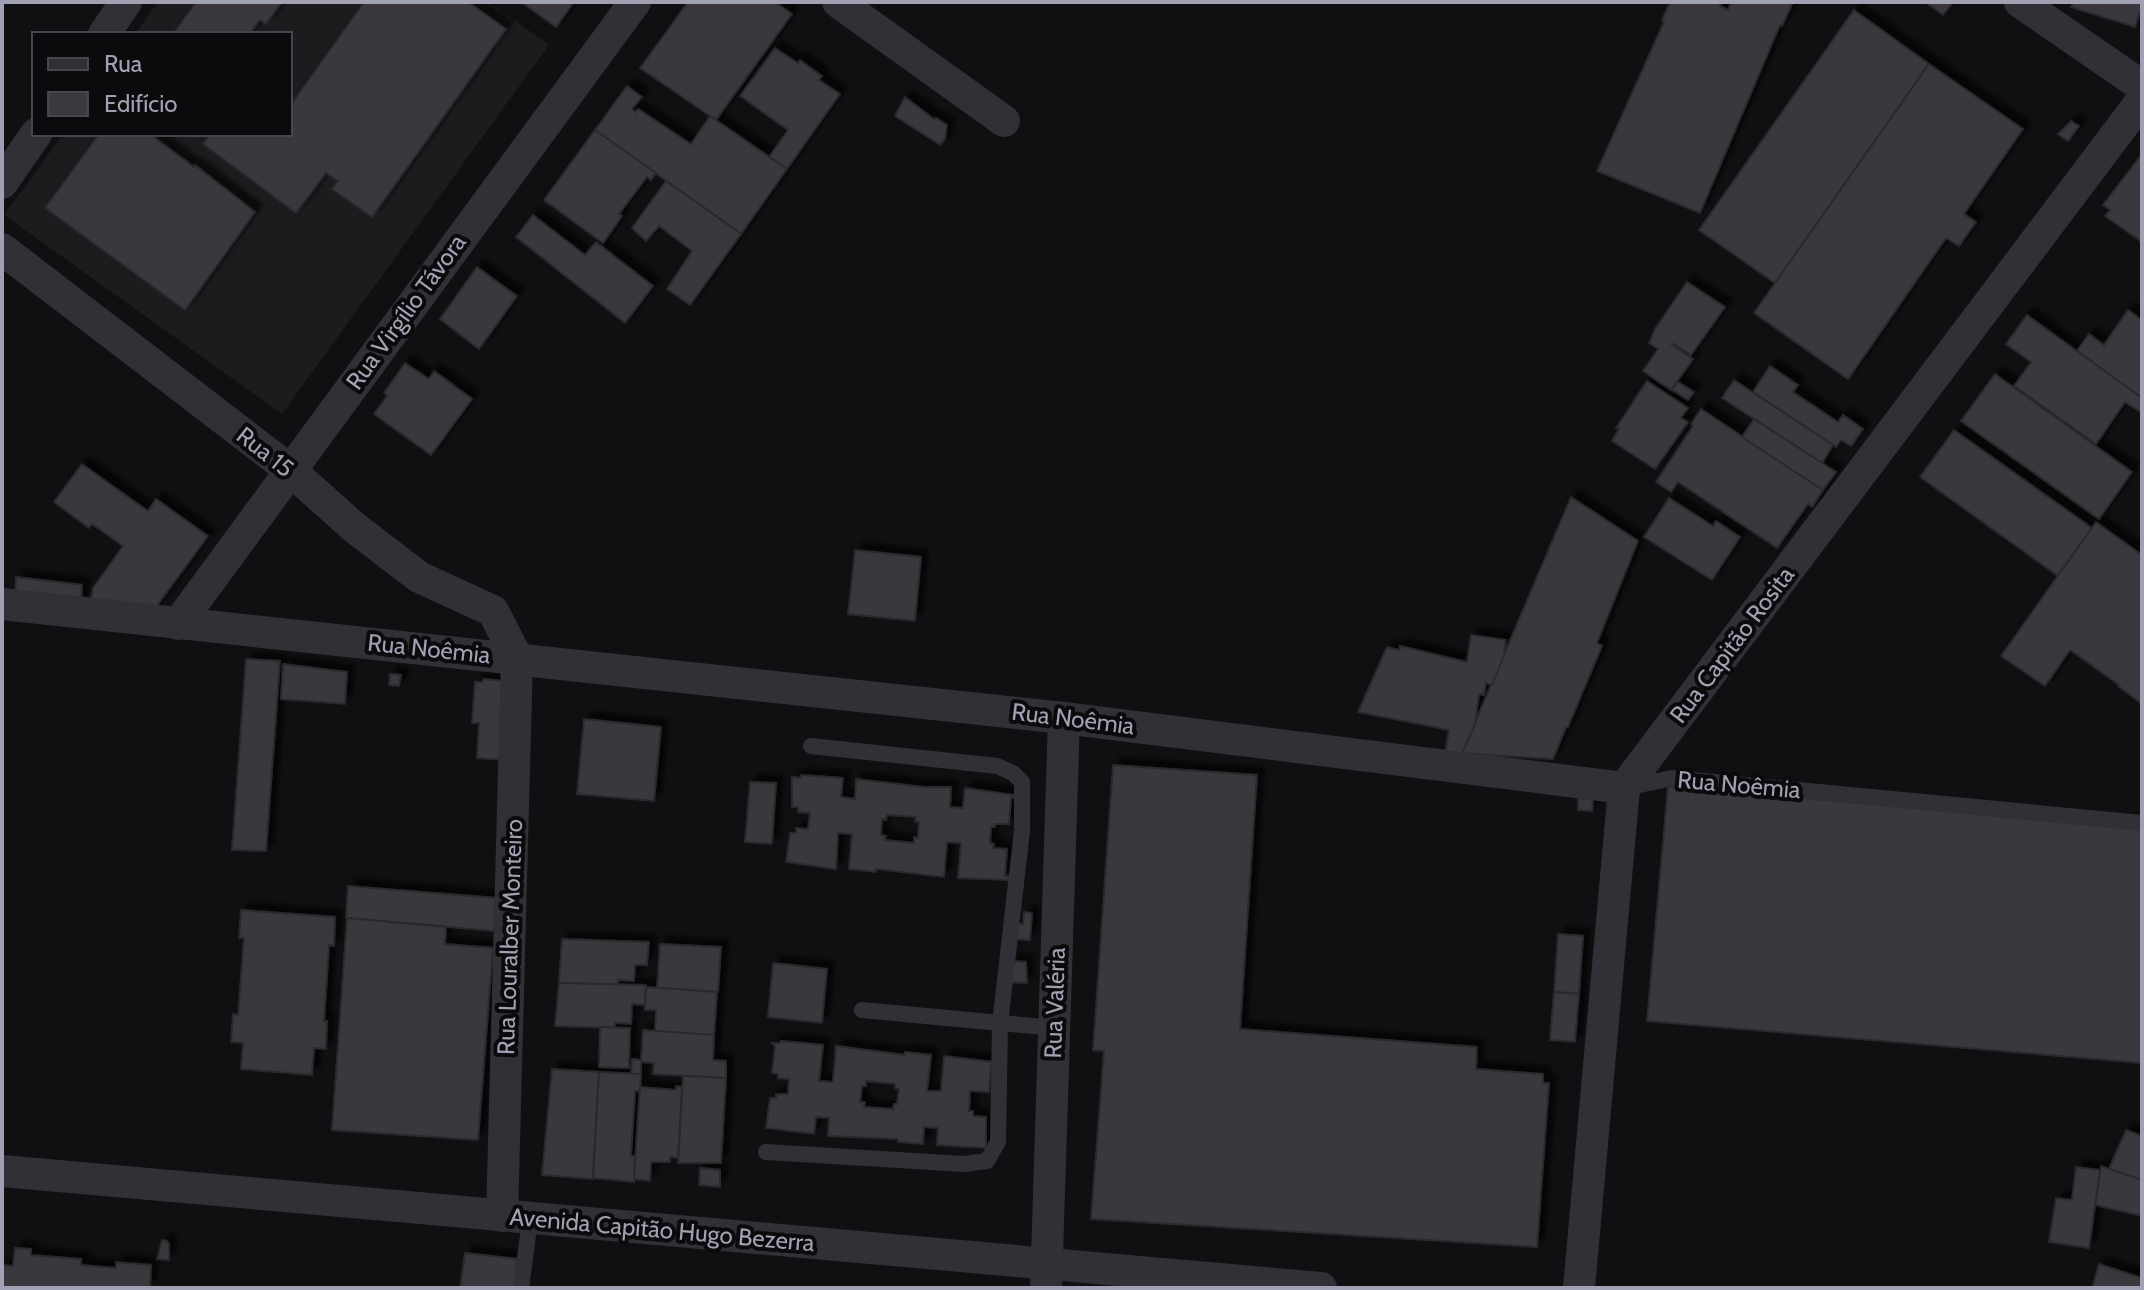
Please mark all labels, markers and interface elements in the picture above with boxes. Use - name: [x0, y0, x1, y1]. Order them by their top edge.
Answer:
- legend: [32, 32, 292, 136]
- text: Rua: [104, 49, 143, 78]
- text: Edifício: [104, 89, 178, 118]
- street label: Rua Virgílio Távora: [340, 228, 472, 395]
- street label: Rua 15: [231, 420, 300, 483]
- street label: Rua Capitão Rosita: [1663, 560, 1800, 729]
- street label: Rua Noêmia: [366, 628, 492, 669]
- street label: Rua Noêmia: [1010, 697, 1137, 740]
- street label: Rua Noêmia: [1676, 765, 1802, 804]
- street label: Rua Louralber Monteiro: [491, 819, 528, 1055]
- street label: Rua Valéria: [1038, 947, 1071, 1059]
- street label: Avenida Capitão Hugo Bezerra: [508, 1202, 816, 1257]

